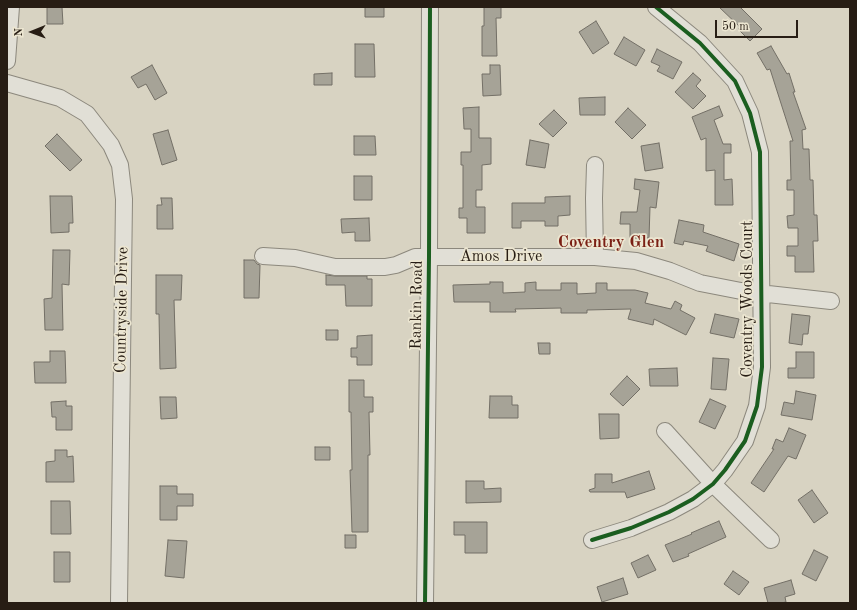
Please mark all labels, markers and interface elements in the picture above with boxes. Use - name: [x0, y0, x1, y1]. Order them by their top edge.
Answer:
- north arrow: [12, 12, 52, 52]
- scale bar: [717, 12, 800, 38]
- text: 50 m: [722, 21, 749, 33]
- text: N: [14, 28, 25, 37]
- street label: Coventry Woods Court: [738, 220, 758, 378]
- district label: Coventry Glen: [558, 233, 664, 253]
- street label: Countryside Drive: [111, 247, 133, 373]
- street label: Amos Drive: [460, 247, 542, 267]
- street label: Rankin Road: [407, 260, 427, 350]

